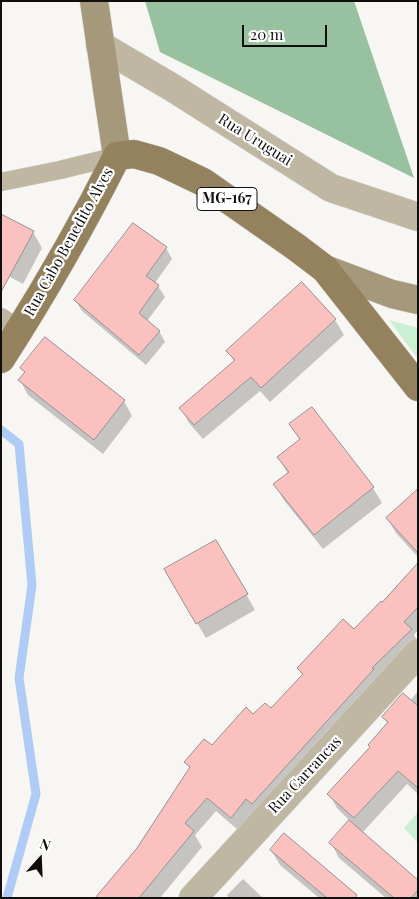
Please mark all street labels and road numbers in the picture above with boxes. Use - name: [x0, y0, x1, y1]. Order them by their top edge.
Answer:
- street label: Rua Uruguai: [215, 110, 295, 170]
- street label: Rua Cabo Benedito Alves: [21, 165, 117, 319]
- road number: MG-167: [197, 188, 257, 210]
- street label: Rua Carrancas: [265, 733, 345, 817]

